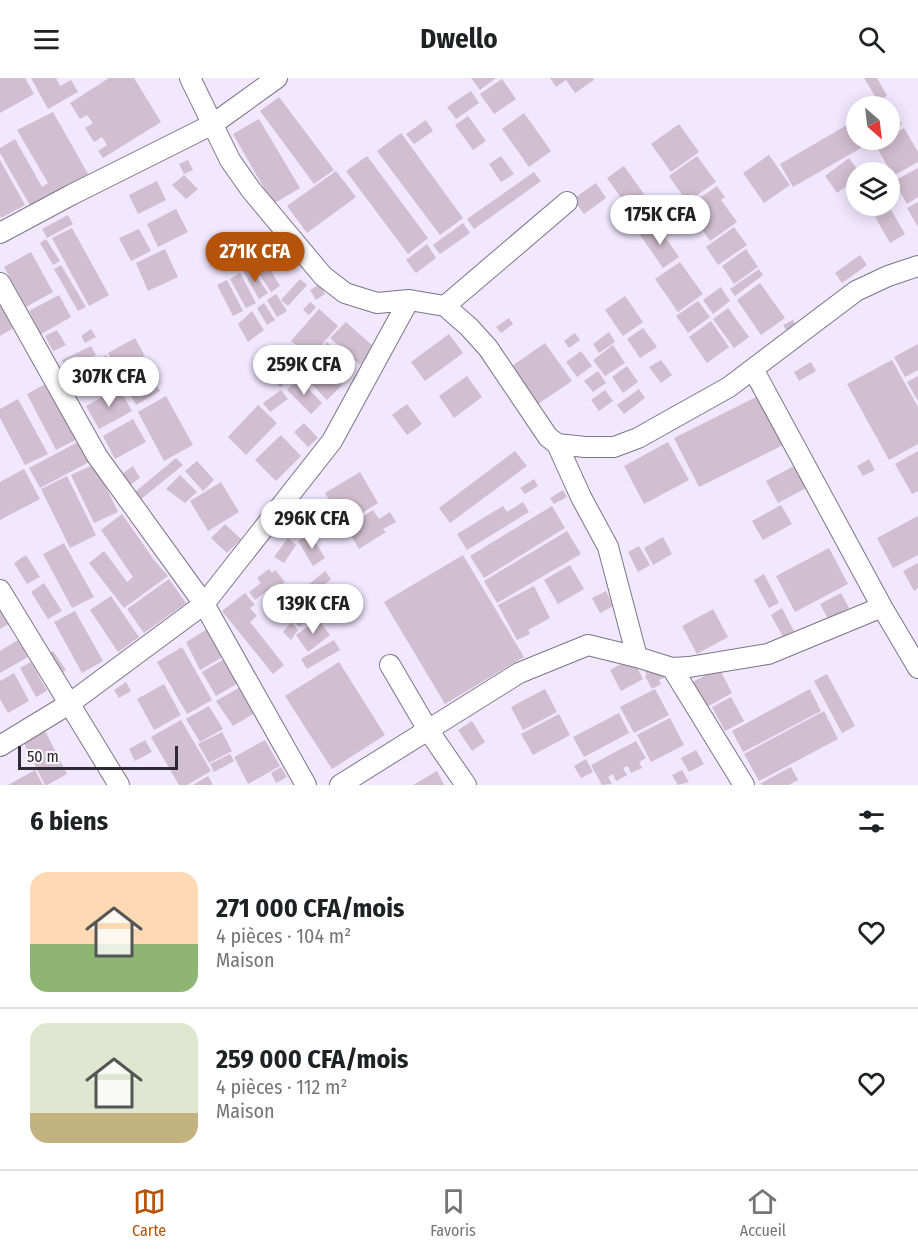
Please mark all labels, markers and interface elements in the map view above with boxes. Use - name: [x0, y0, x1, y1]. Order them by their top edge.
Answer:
- icon: menu: [30, 23, 63, 56]
- text: Dwello: [420, 23, 498, 55]
- icon: search: [855, 23, 888, 56]
- north arrow: [846, 96, 900, 150]
- map controls: [846, 96, 900, 216]
- button: layers: [846, 162, 900, 216]
- pin: 175K CFA: [598, 195, 722, 246]
- text: 175K CFA: [624, 202, 696, 226]
- pin: 271K CFA: [193, 232, 317, 283]
- text: 271K CFA: [220, 239, 290, 263]
- pin: 259K CFA: [242, 345, 366, 396]
- text: 259K CFA: [267, 352, 341, 376]
- pin: 307K CFA: [47, 357, 171, 408]
- text: 307K CFA: [72, 364, 146, 388]
- pin: 296K CFA: [250, 499, 374, 550]
- text: 296K CFA: [275, 506, 349, 530]
- pin: 139K CFA: [251, 584, 375, 635]
- text: 139K CFA: [276, 591, 350, 615]
- scale bar: [18, 743, 178, 770]
- text: 50 m: [27, 747, 59, 766]
- icon: filters: [855, 805, 888, 838]
- text: 6 biens: [30, 806, 108, 837]
- text: 271 000 CFA/mois: [216, 893, 404, 924]
- icon: home: [78, 896, 150, 968]
- icon: heart: [855, 916, 888, 949]
- text: 4 pièces · 104 m²: [216, 924, 351, 948]
- text: Maison: [216, 948, 275, 972]
- text: 259 000 CFA/mois: [216, 1044, 408, 1075]
- icon: home: [78, 1047, 150, 1119]
- icon: heart: [855, 1067, 888, 1100]
- text: 4 pièces · 112 m²: [216, 1075, 348, 1099]
- text: Maison: [216, 1099, 275, 1123]
- tab: Carte: [132, 1185, 166, 1240]
- tab: Favoris: [430, 1185, 476, 1240]
- tab: Accueil: [740, 1185, 786, 1240]

